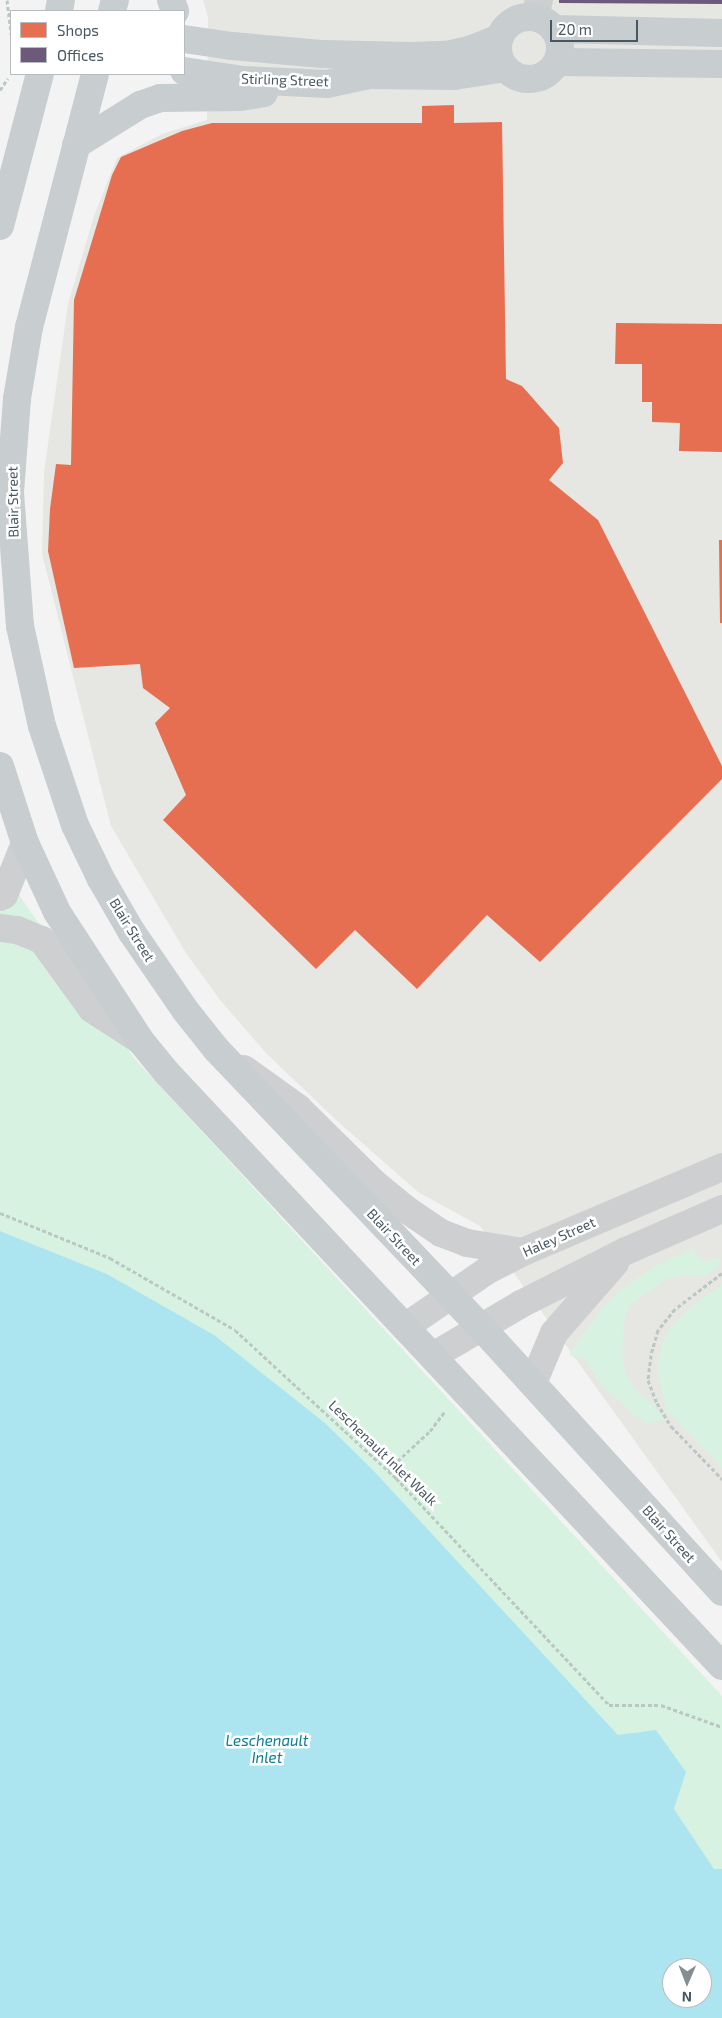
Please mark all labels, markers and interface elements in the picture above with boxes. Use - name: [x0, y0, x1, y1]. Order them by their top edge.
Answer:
- legend: [10, 10, 185, 75]
- scale bar: [552, 10, 640, 42]
- text: 20 m: [558, 20, 592, 38]
- text: Shops: [57, 21, 99, 39]
- text: Offices: [57, 46, 104, 64]
- street label: Stirling Street: [241, 70, 329, 90]
- street label: Blair Street: [4, 466, 22, 538]
- street label: Blair Street: [106, 895, 158, 965]
- street label: Blair Street: [363, 1205, 425, 1269]
- street label: Haley Street: [520, 1213, 598, 1261]
- street label: Leschenault Inlet Walk: [325, 1397, 441, 1509]
- street label: Blair Street: [639, 1502, 699, 1566]
- water label: Leschenault Inlet: [226, 1731, 308, 1766]
- north arrow: [662, 1958, 712, 2008]
- text: N: [682, 1989, 692, 2006]

